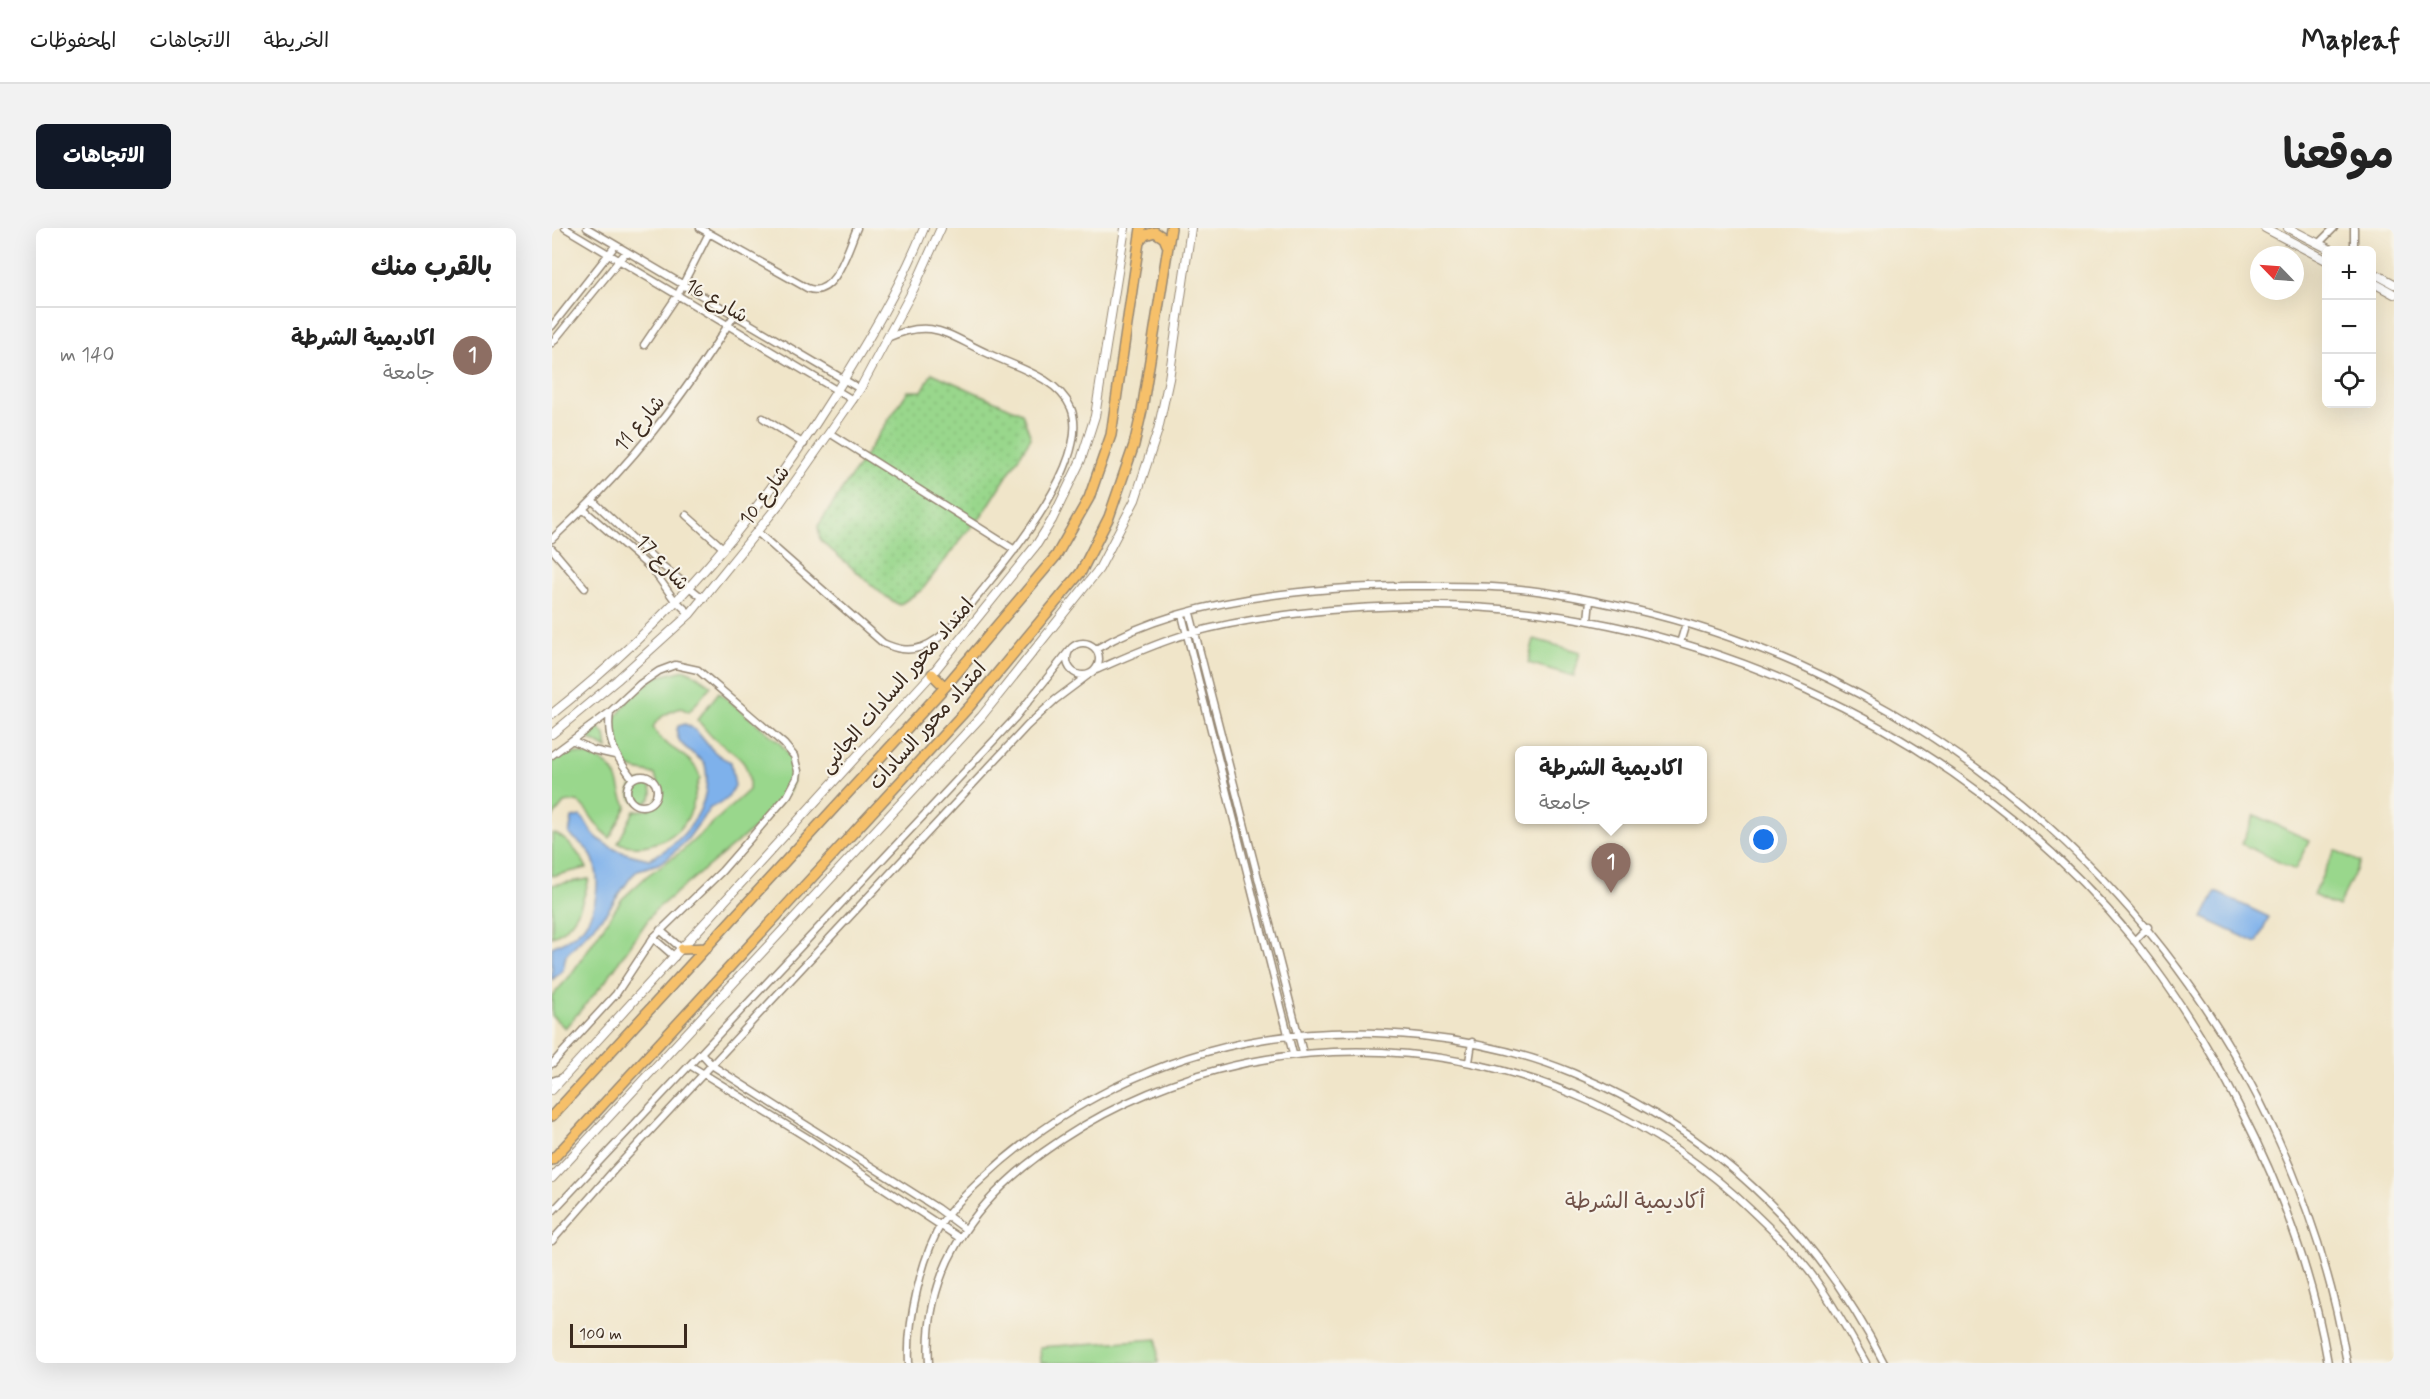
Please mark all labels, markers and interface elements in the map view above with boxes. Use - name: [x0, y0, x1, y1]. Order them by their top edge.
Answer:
- text: Mapleaf: [2301, 23, 2400, 60]
- text: المحفوظات: [30, 27, 116, 55]
- text: الاتجاهات: [149, 27, 231, 55]
- text: الخريطة: [264, 27, 329, 55]
- button: الاتجاهات: [36, 124, 171, 189]
- text: موقعنا: [2283, 129, 2394, 184]
- north arrow: [2250, 246, 2304, 300]
- map controls: [2322, 246, 2376, 408]
- button: +: [2322, 246, 2376, 300]
- text: بالقرب منك: [371, 251, 492, 285]
- street label: شارع 16: [680, 272, 753, 330]
- button: −: [2322, 300, 2376, 354]
- text: اكاديمية الشرطة: [291, 325, 435, 353]
- text: 140 m: [60, 342, 114, 369]
- text: 1: [468, 342, 477, 369]
- button: locate: [2322, 354, 2376, 408]
- text: جامعة: [383, 360, 435, 387]
- street label: شارع 11: [609, 390, 672, 458]
- street label: شارع 10: [734, 460, 797, 532]
- street label: شارع 17: [629, 529, 695, 597]
- street label: امتداد محور السادات الجانبى: [813, 593, 979, 777]
- street label: امتداد محور السادات: [863, 656, 991, 794]
- popup: [1515, 746, 1707, 824]
- text: اكاديمية الشرطة: [1539, 755, 1683, 783]
- text: جامعة: [1539, 790, 1591, 817]
- your location: [1749, 825, 1778, 854]
- pin: 1: [1592, 844, 1630, 893]
- district label: أكاديمية الشرطة: [1565, 1187, 1706, 1216]
- scale bar: [570, 1321, 687, 1348]
- text: 100 m: [579, 1324, 622, 1345]

